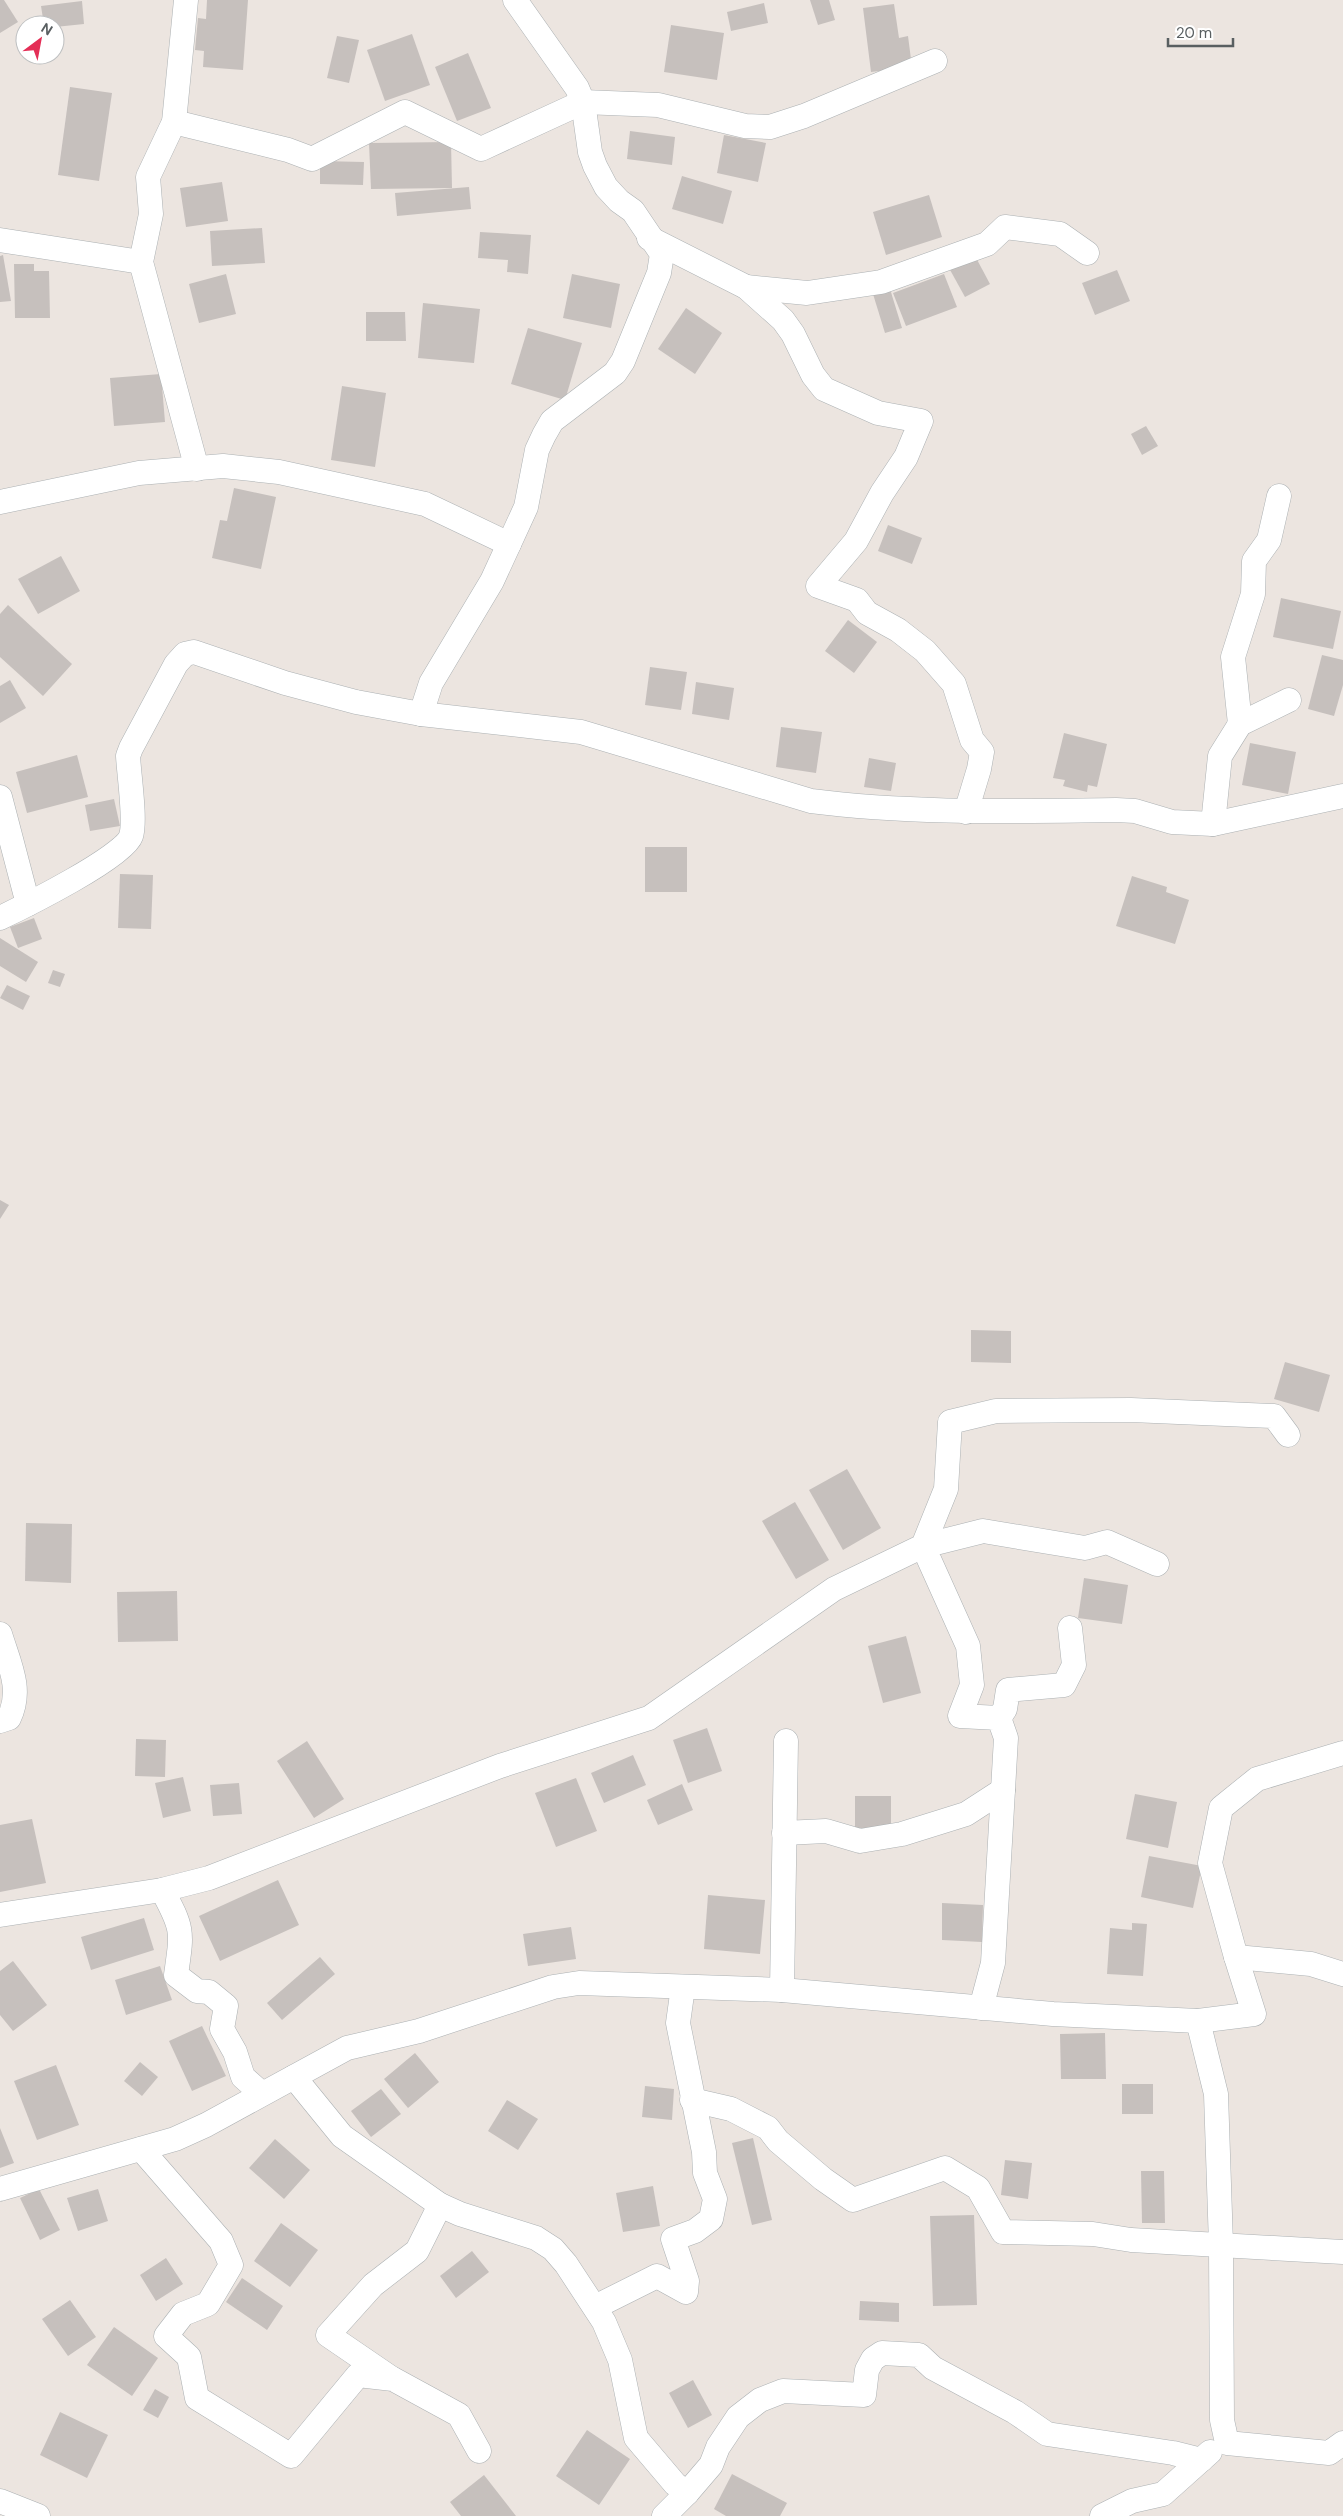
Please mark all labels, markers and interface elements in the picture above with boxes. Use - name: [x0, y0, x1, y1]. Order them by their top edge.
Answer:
- north arrow: [15, 15, 65, 65]
- scale bar: [1168, 15, 1233, 47]
- text: N: [38, 19, 56, 39]
- text: 20 m: [1176, 23, 1212, 43]

